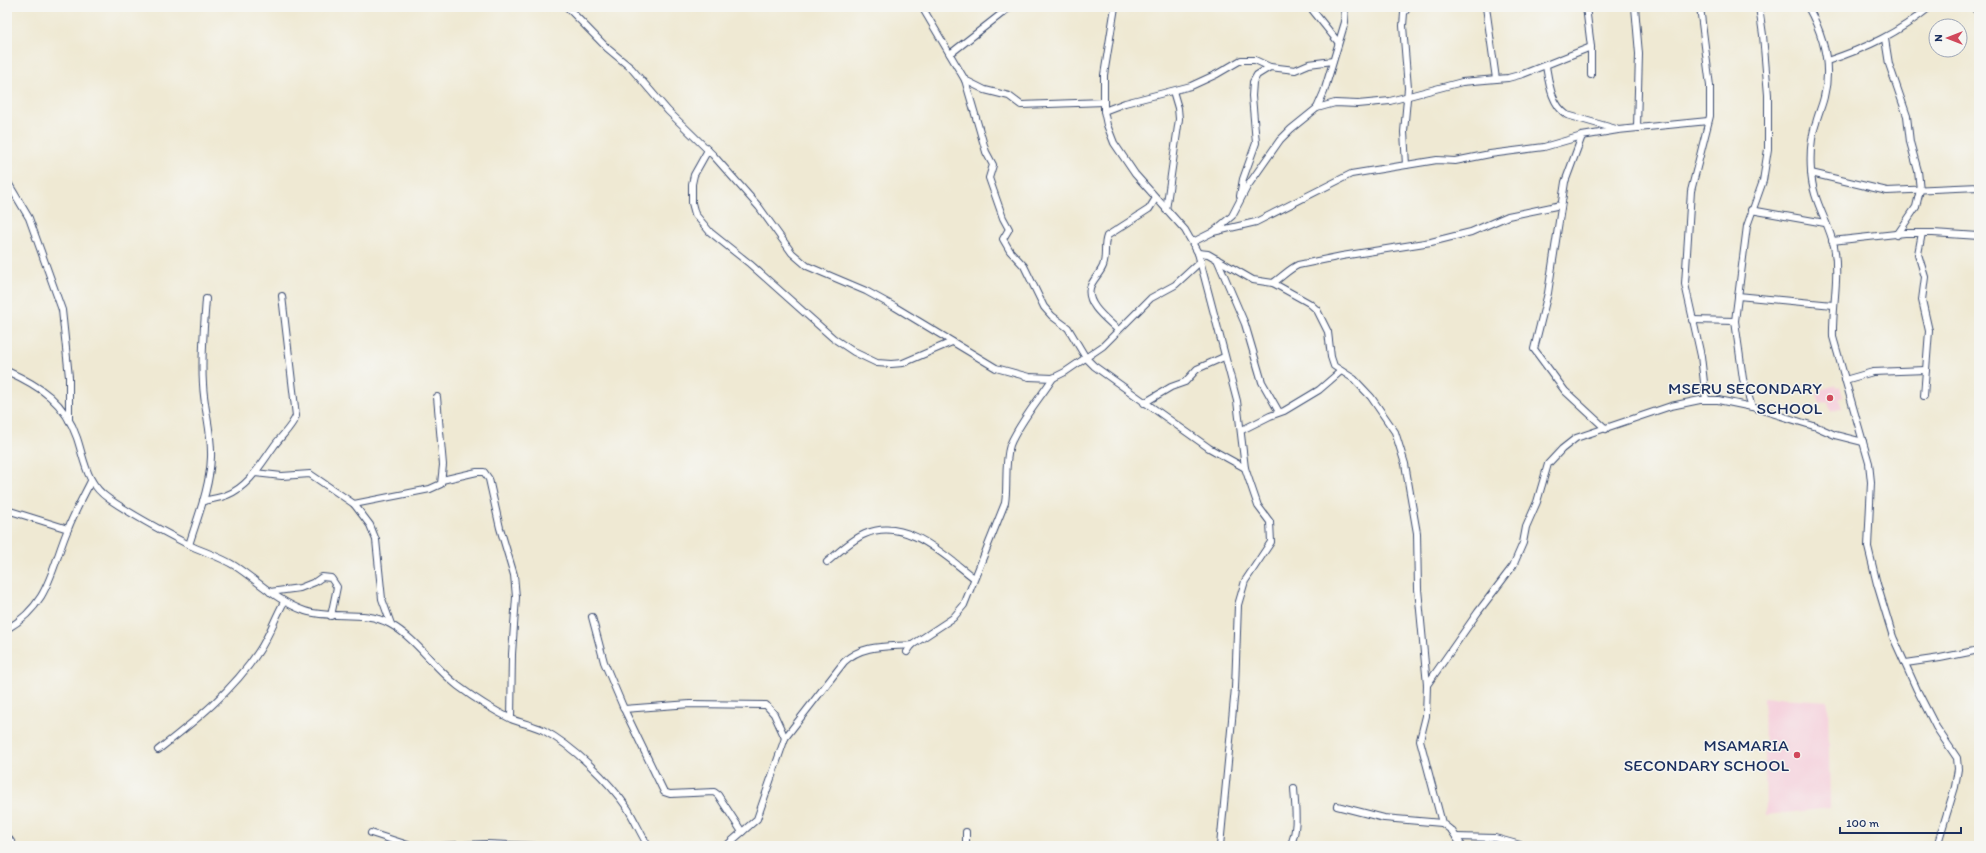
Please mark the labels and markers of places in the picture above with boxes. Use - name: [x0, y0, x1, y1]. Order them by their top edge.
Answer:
- place label: MSERU SECONDARY SCHOOL: [1668, 378, 1822, 418]
- marker: MSERU SECONDARY SCHOOL: [1825, 393, 1835, 403]
- place label: MSAMARIA SECONDARY SCHOOL: [1624, 735, 1789, 775]
- marker: MSAMARIA SECONDARY SCHOOL: [1792, 750, 1802, 760]

